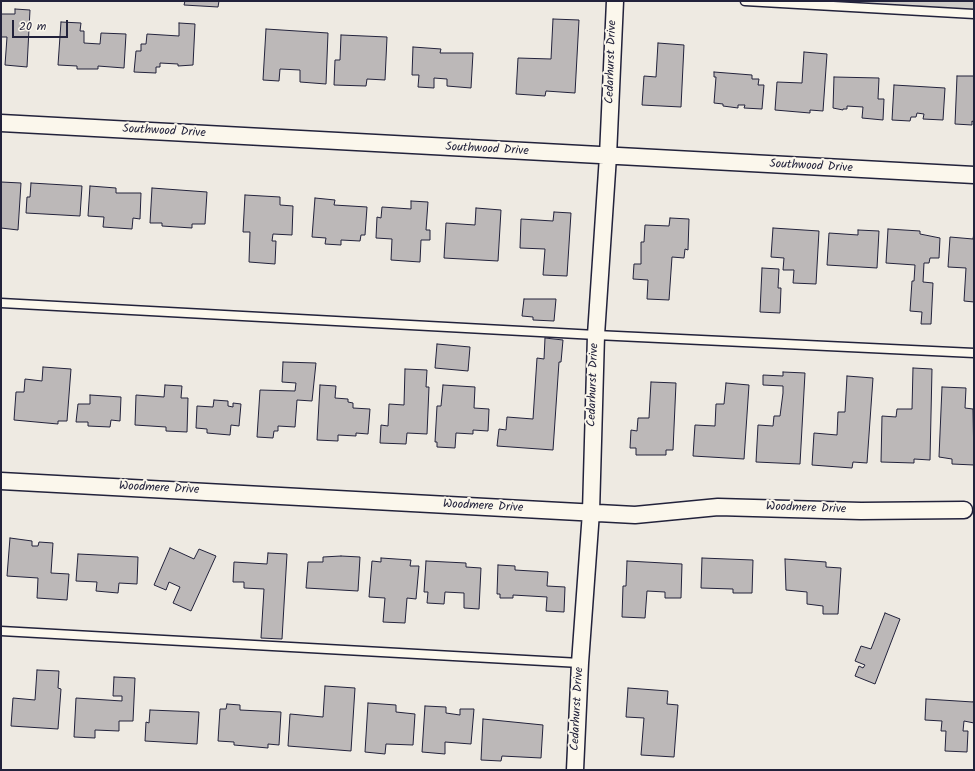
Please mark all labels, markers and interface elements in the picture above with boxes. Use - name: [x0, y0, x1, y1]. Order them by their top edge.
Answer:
- scale bar: [14, 12, 70, 38]
- text: 20 m: [19, 17, 46, 36]
- street label: Cedarhurst Drive: [603, 20, 621, 104]
- street label: Southwood Drive: [122, 123, 206, 141]
- street label: Southwood Drive: [445, 141, 529, 159]
- street label: Southwood Drive: [769, 158, 853, 176]
- street label: Cedarhurst Drive: [585, 343, 603, 427]
- street label: Woodmere Drive: [118, 480, 200, 498]
- street label: Woodmere Drive: [442, 498, 524, 516]
- street label: Woodmere Drive: [766, 500, 846, 518]
- street label: Cedarhurst Drive: [569, 667, 587, 751]

